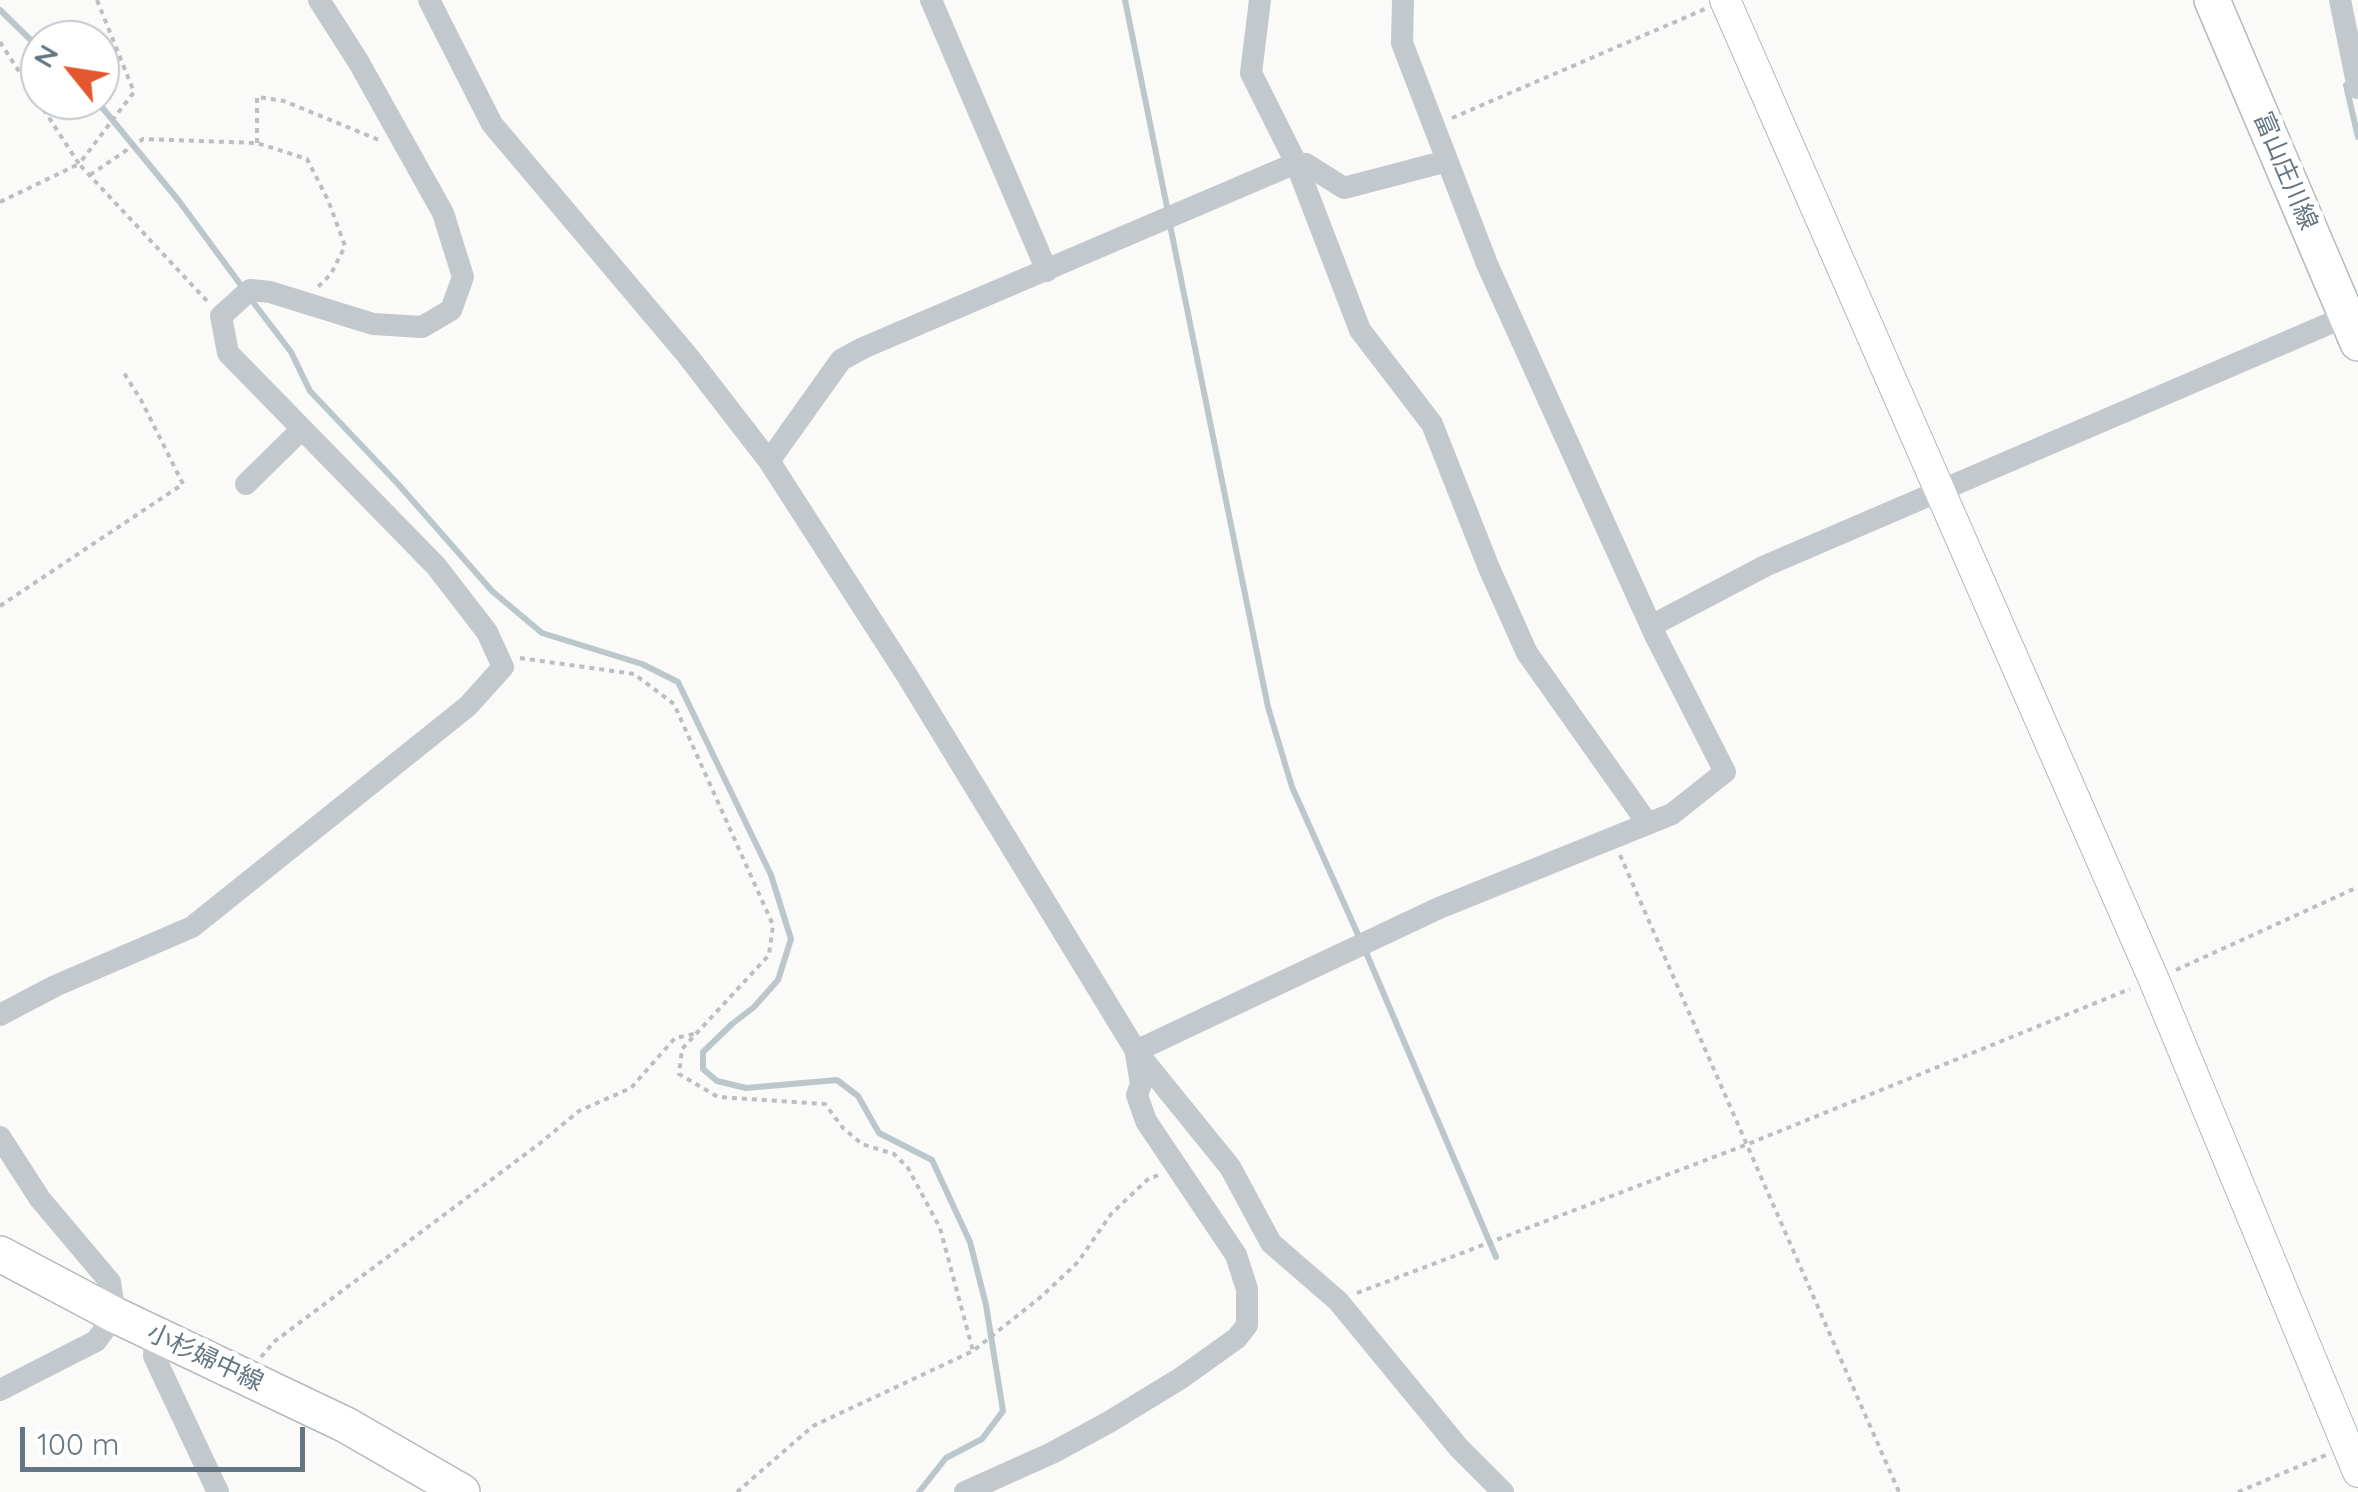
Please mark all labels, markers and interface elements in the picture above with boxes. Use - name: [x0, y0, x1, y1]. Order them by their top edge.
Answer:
- north arrow: [20, 20, 120, 120]
- text: N: [25, 38, 66, 73]
- street label: 富山庄川線: [2247, 108, 2323, 234]
- street label: 小杉婦中線: [142, 1318, 268, 1398]
- scale bar: [25, 1407, 310, 1469]
- text: 100 m: [37, 1425, 119, 1463]

